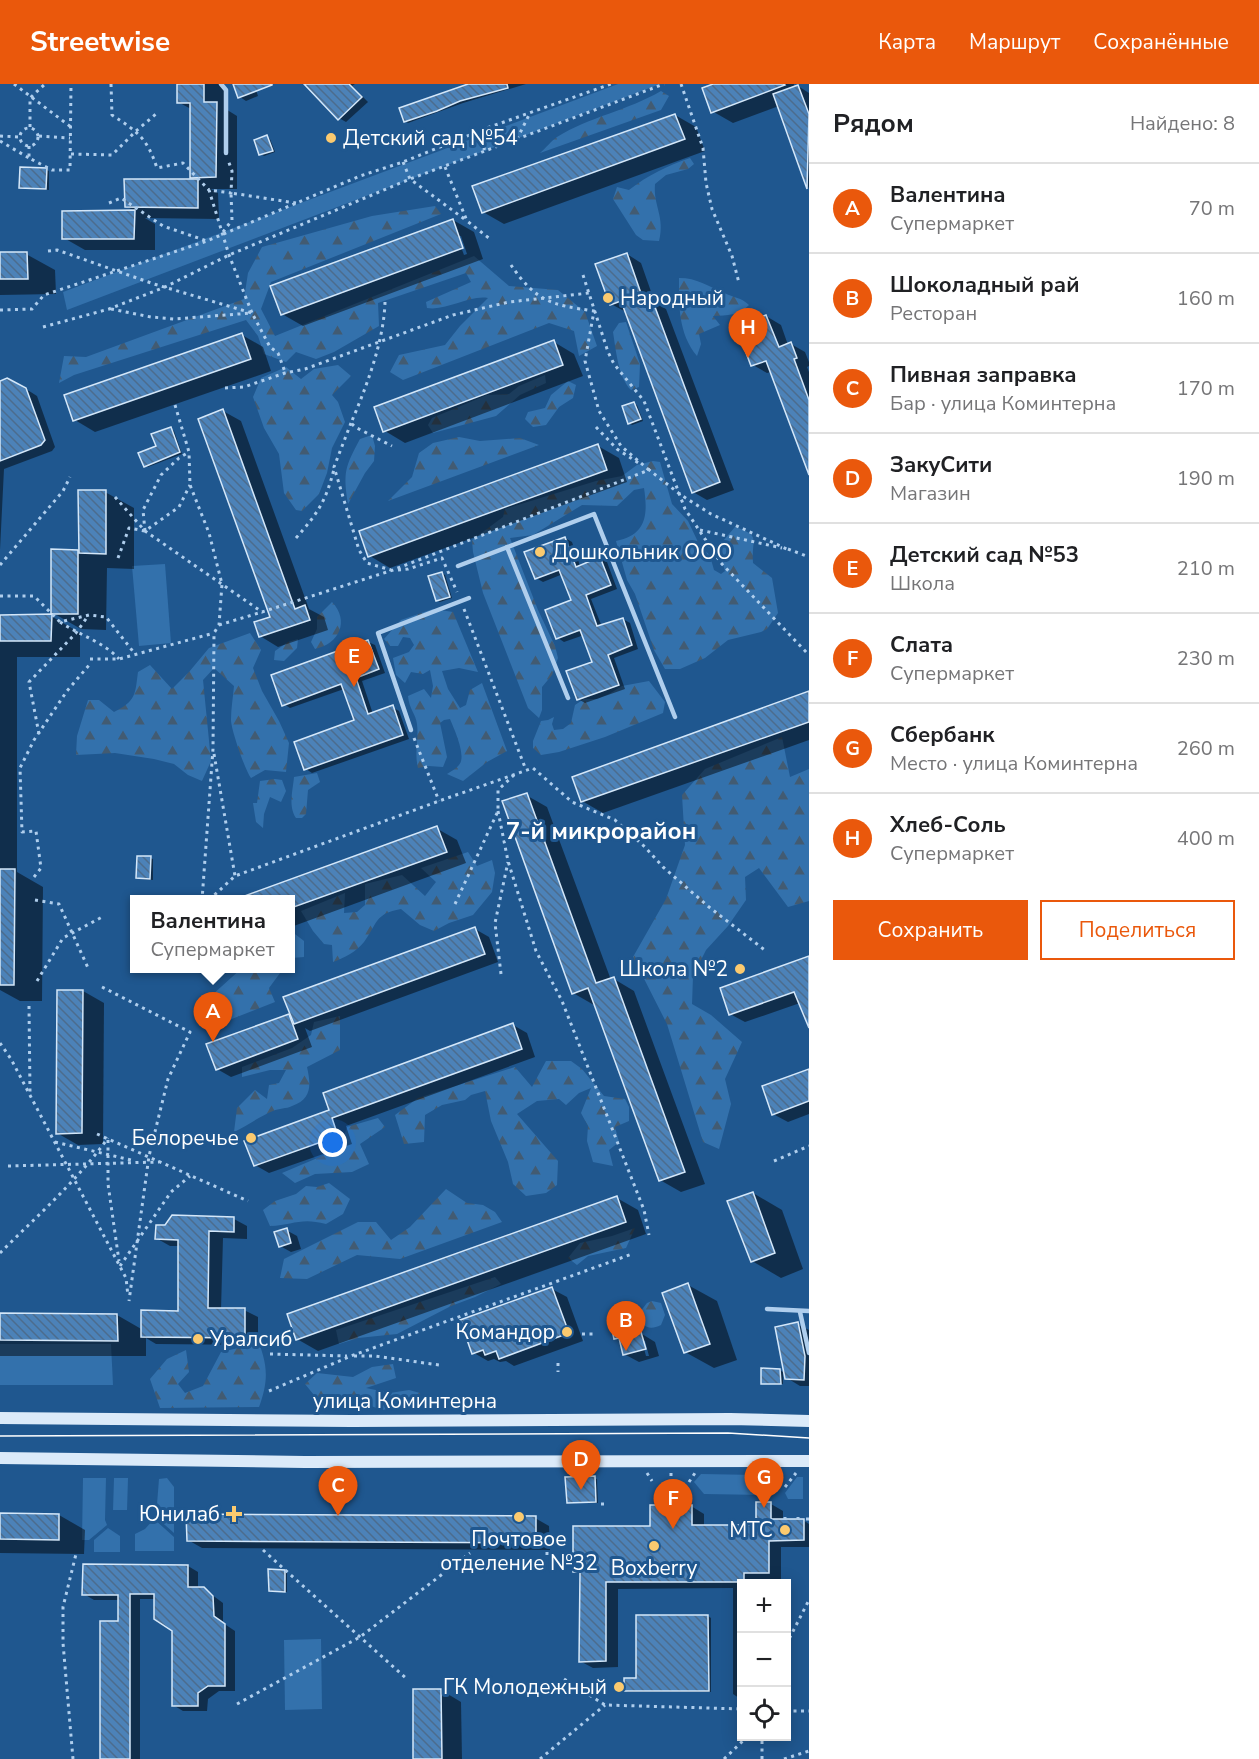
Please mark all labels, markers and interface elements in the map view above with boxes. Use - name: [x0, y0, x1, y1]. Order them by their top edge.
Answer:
- text: Streetwise: [30, 23, 170, 61]
- text: Карта: [878, 28, 936, 56]
- text: Маршрут: [969, 28, 1060, 56]
- text: Сохранённые: [1093, 28, 1229, 56]
- text: Рядом: [833, 106, 914, 141]
- text: Найдено: 8: [1130, 110, 1235, 137]
- place label: Детский сад №54: [343, 124, 518, 152]
- marker: Детский сад №54: [324, 131, 338, 145]
- text: Валентина: [890, 180, 1006, 210]
- text: A: [845, 195, 860, 222]
- text: 70 m: [1189, 195, 1235, 222]
- text: Супермаркет: [890, 210, 1014, 237]
- text: Шоколадный рай: [890, 270, 1079, 300]
- place label: Народный: [620, 284, 724, 312]
- text: B: [846, 285, 859, 312]
- text: 160 m: [1177, 285, 1235, 312]
- marker: Народный: [601, 291, 615, 305]
- text: Ресторан: [890, 300, 977, 327]
- pin: H: [728, 308, 768, 358]
- text: Пивная заправка: [890, 360, 1077, 390]
- text: C: [846, 375, 859, 402]
- text: 170 m: [1177, 375, 1235, 402]
- text: Бар · улица Коминтерна: [890, 390, 1116, 417]
- text: ЗакуСити: [890, 450, 992, 480]
- text: D: [845, 465, 860, 492]
- text: 190 m: [1177, 465, 1235, 492]
- text: Магазин: [890, 480, 971, 507]
- place label: Дошкольник ООО: [552, 538, 732, 566]
- text: Детский сад №53: [890, 540, 1079, 570]
- marker: Дошкольник ООО: [533, 545, 547, 559]
- text: E: [847, 555, 858, 582]
- text: 210 m: [1177, 555, 1235, 582]
- text: Школа: [890, 570, 955, 597]
- text: Слата: [890, 630, 953, 660]
- pin: E: [334, 638, 374, 687]
- text: F: [847, 645, 858, 672]
- text: 230 m: [1177, 645, 1235, 672]
- text: Супермаркет: [890, 660, 1014, 687]
- text: Сбербанк: [890, 720, 995, 750]
- text: G: [845, 735, 860, 762]
- text: 260 m: [1177, 735, 1235, 762]
- text: Место · улица Коминтерна: [890, 750, 1138, 777]
- text: Хлеб-Соль: [890, 810, 1006, 840]
- district label: 7-й микрорайон: [506, 815, 696, 847]
- text: H: [845, 825, 860, 852]
- text: 400 m: [1177, 825, 1235, 852]
- text: Супермаркет: [890, 840, 1014, 867]
- popup: [130, 895, 295, 973]
- button: Сохранить: [833, 900, 1028, 960]
- button: Поделиться: [1040, 900, 1235, 960]
- text: Валентина: [150, 906, 266, 936]
- text: Супермаркет: [150, 936, 275, 963]
- place label: Школа №2: [619, 955, 728, 983]
- marker: Школа №2: [733, 962, 747, 976]
- pin: A: [194, 992, 232, 1042]
- place label: Белоречье: [132, 1124, 239, 1152]
- your location: [318, 1128, 347, 1157]
- marker: Белоречье: [244, 1131, 258, 1145]
- pin: B: [606, 1302, 646, 1351]
- place label: Командор: [456, 1318, 555, 1346]
- place label: Уралсиб: [209, 1325, 292, 1353]
- marker: Командор: [560, 1325, 574, 1339]
- marker: Уралсиб: [191, 1332, 205, 1346]
- street label: улица Коминтерна: [313, 1387, 497, 1415]
- pin: D: [562, 1440, 600, 1490]
- pin: G: [744, 1458, 783, 1508]
- pin: C: [318, 1466, 358, 1516]
- pin: F: [654, 1480, 692, 1529]
- place label: Юнилаб: [139, 1500, 220, 1528]
- marker: Юнилаб: [225, 1505, 243, 1523]
- marker: Почтовое отделение №32: [512, 1510, 526, 1524]
- place label: МТС: [729, 1516, 773, 1544]
- marker: МТС: [778, 1523, 792, 1537]
- place label: Почтовое отделение №32: [440, 1525, 598, 1577]
- marker: Boxberry: [647, 1539, 661, 1553]
- place label: Boxberry: [611, 1554, 697, 1582]
- map controls: [737, 1579, 791, 1741]
- button: +: [737, 1579, 791, 1633]
- button: −: [737, 1633, 791, 1687]
- place label: ГК Молодежный: [443, 1673, 607, 1701]
- marker: ГК Молодежный: [612, 1680, 626, 1694]
- button: locate: [737, 1687, 791, 1741]

